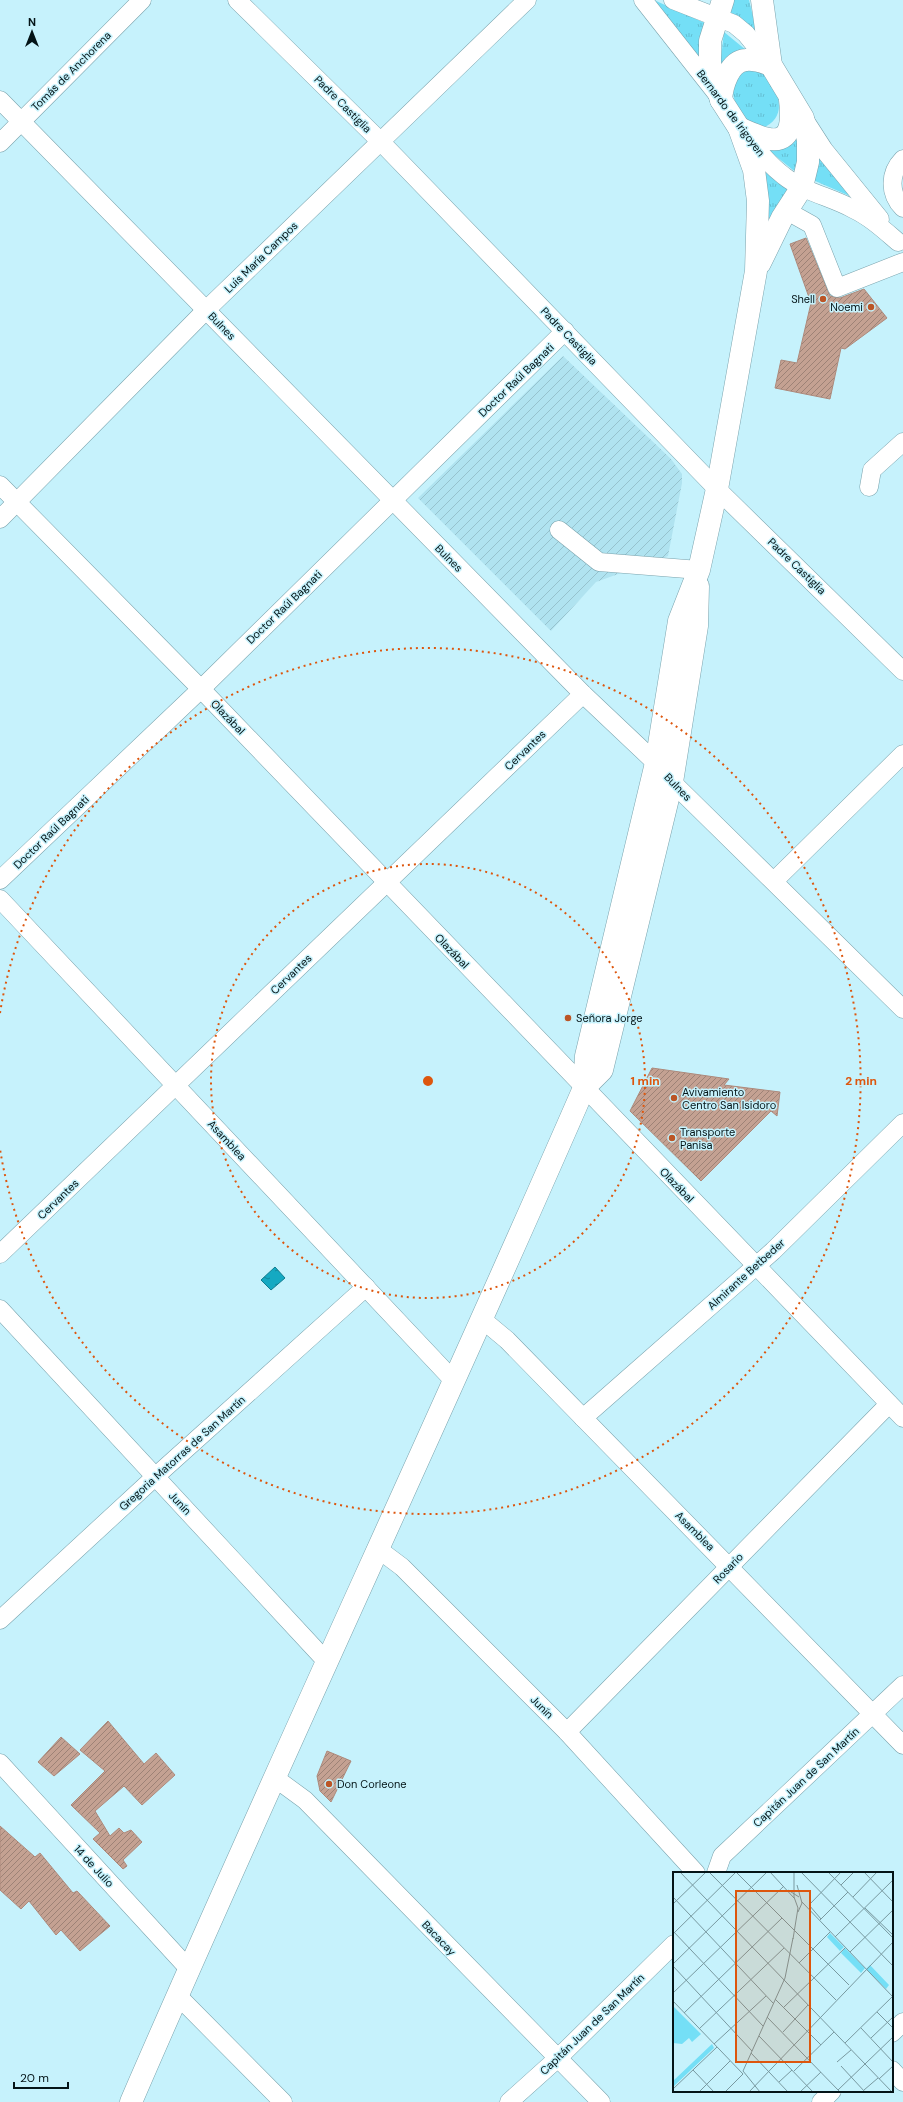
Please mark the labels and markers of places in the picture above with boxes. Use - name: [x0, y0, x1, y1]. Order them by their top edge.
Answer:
- place label: Shell: [791, 292, 815, 306]
- marker: Shell: [818, 294, 828, 304]
- place label: Noemi: [830, 300, 863, 314]
- marker: Noemi: [866, 302, 876, 312]
- place label: Señora Jorge: [576, 1011, 643, 1025]
- marker: Señora Jorge: [563, 1013, 573, 1023]
- centre of rings: [421, 1074, 435, 1088]
- place label: Avivamiento Centro San Isidoro: [682, 1085, 776, 1112]
- marker: Avivamiento Centro San Isidoro: [669, 1093, 679, 1103]
- place label: Transporte Panisa: [680, 1125, 735, 1152]
- marker: Transporte Panisa: [667, 1133, 677, 1143]
- place label: Don Corleone: [337, 1777, 407, 1791]
- marker: Don Corleone: [324, 1779, 334, 1789]

